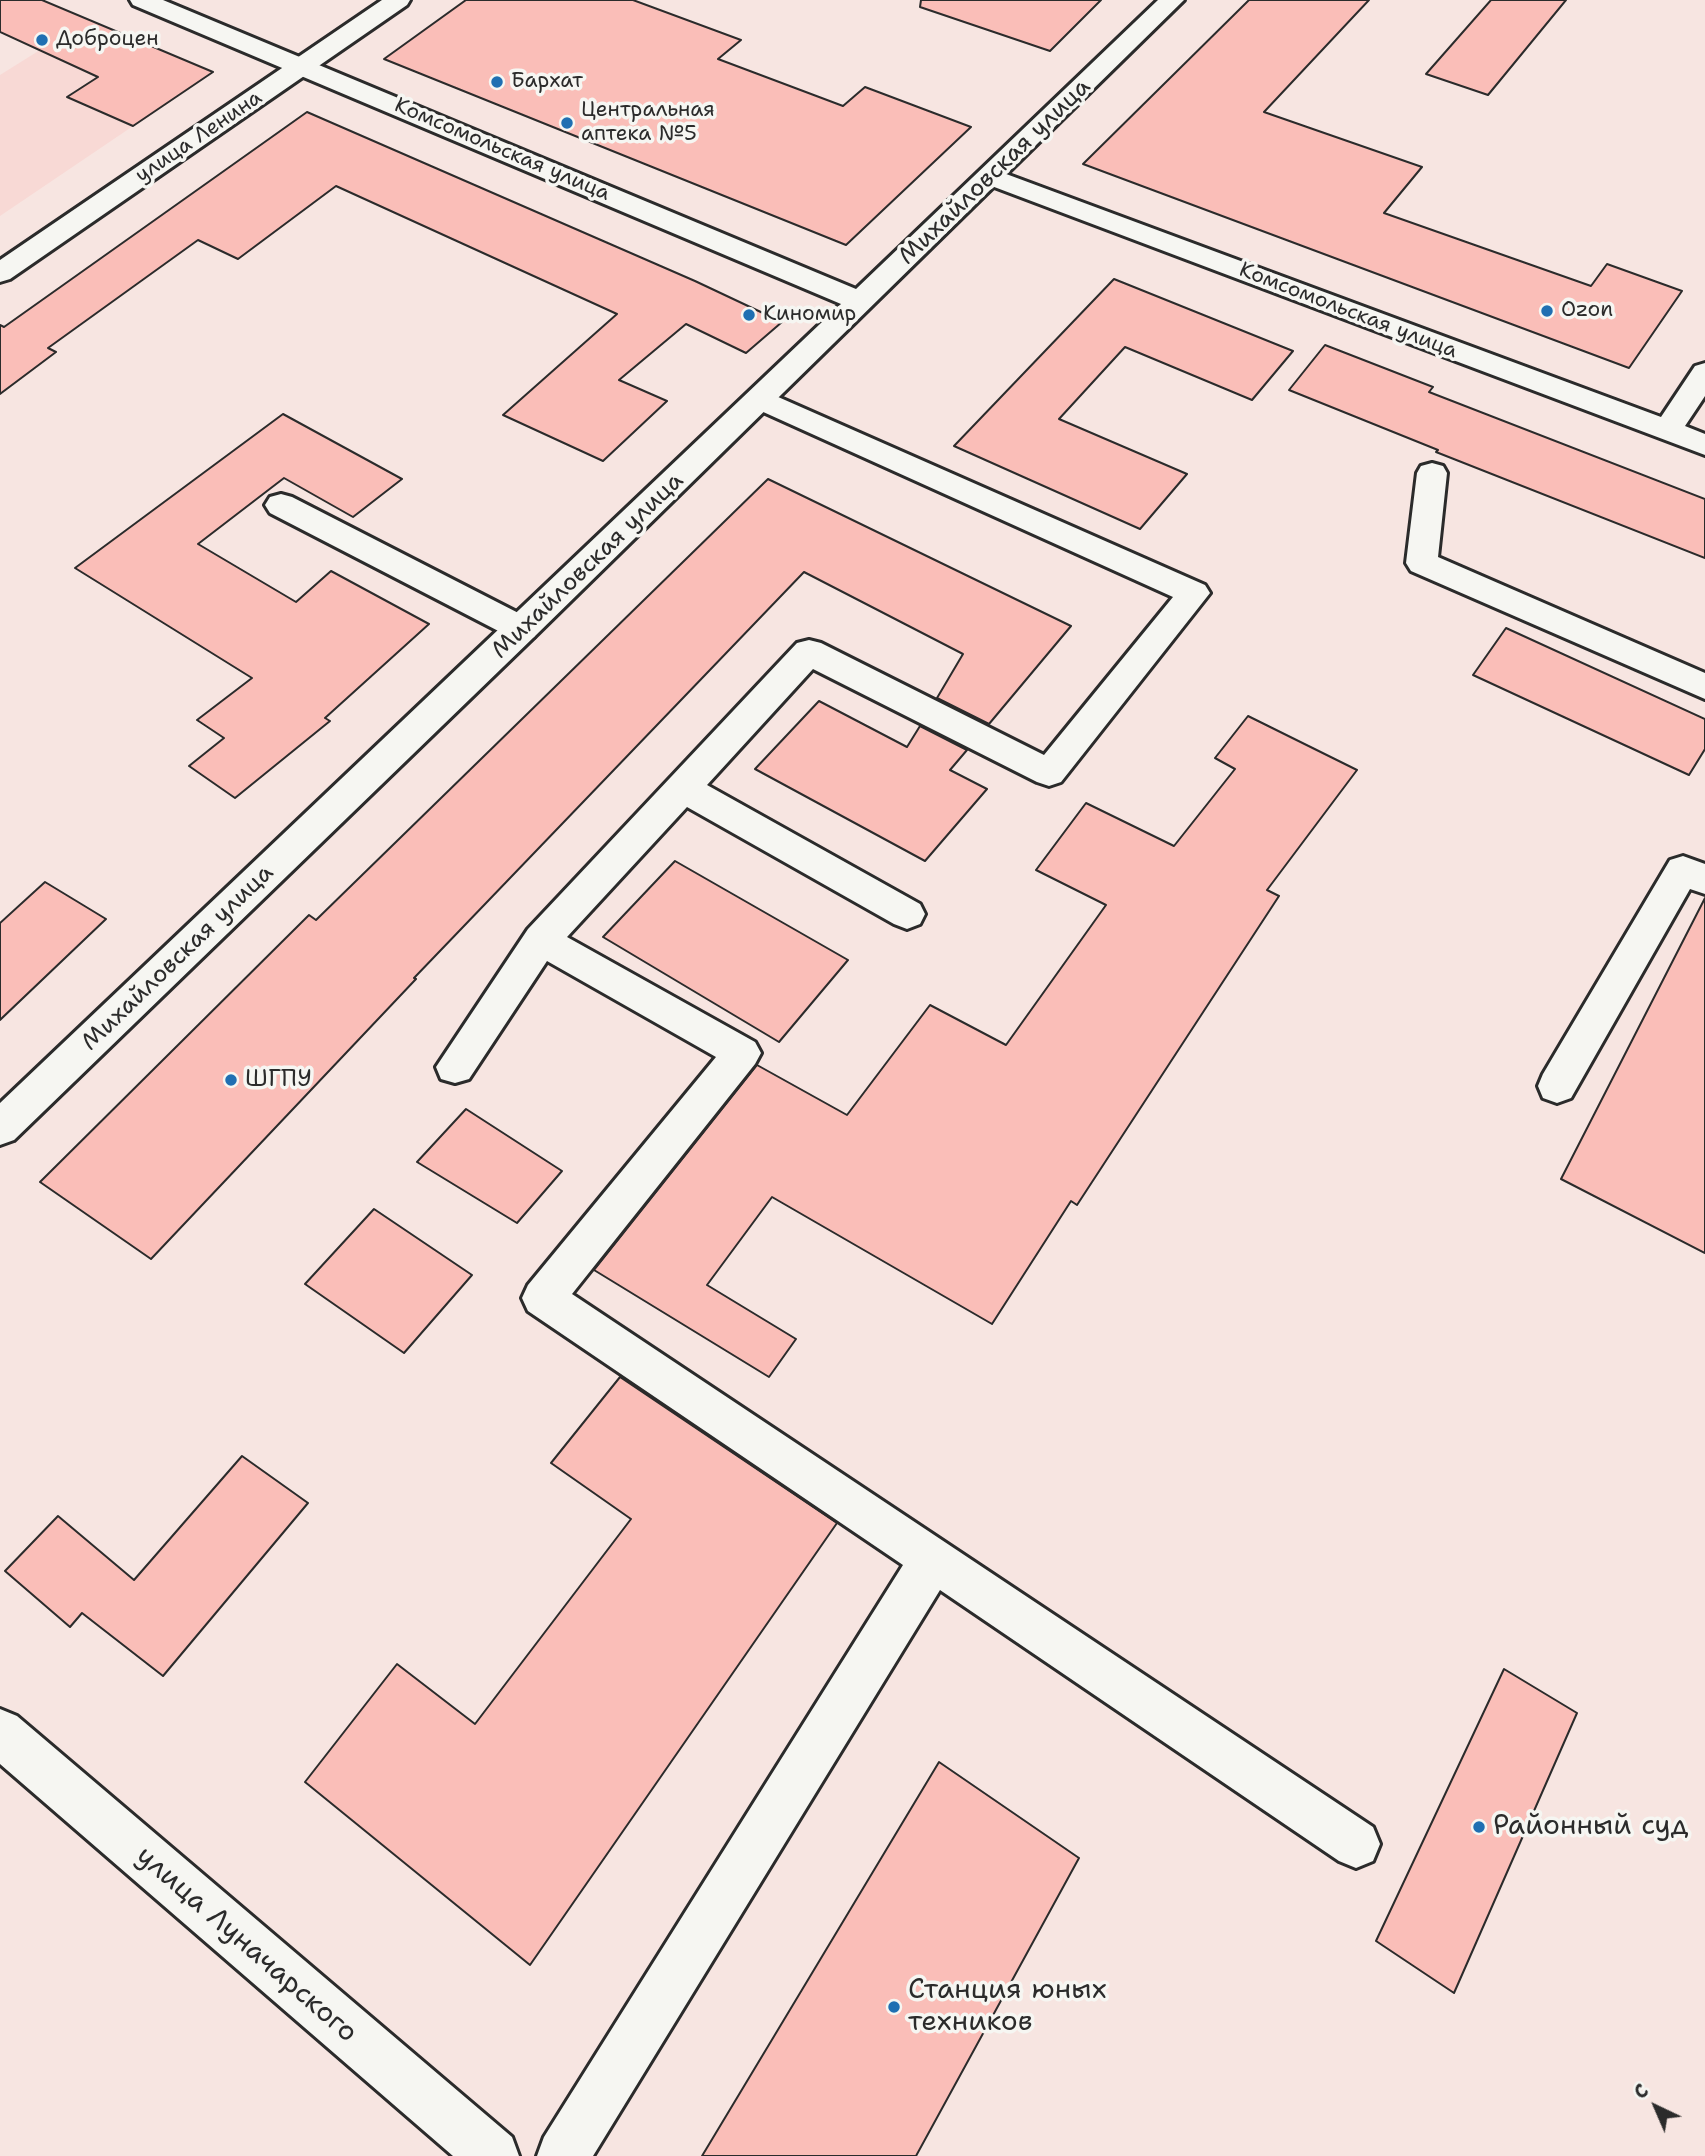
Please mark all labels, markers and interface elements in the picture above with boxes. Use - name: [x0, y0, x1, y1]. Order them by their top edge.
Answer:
- place label: Доброцен: [56, 27, 159, 53]
- marker: Доброцен: [34, 32, 50, 48]
- place label: Бархат: [511, 69, 583, 95]
- street label: Михайловская улица: [893, 73, 1097, 271]
- marker: Бархат: [489, 74, 505, 90]
- street label: улица Ленина: [131, 85, 267, 189]
- street label: Комсомольская улица: [390, 93, 614, 207]
- place label: Центральная аптека №5: [581, 98, 715, 148]
- marker: Центральная аптека №5: [559, 115, 575, 131]
- street label: Комсомольская улица: [1235, 258, 1461, 364]
- place label: Ozon: [1561, 298, 1613, 324]
- place label: Киномир: [763, 302, 856, 328]
- marker: Ozon: [1539, 303, 1555, 319]
- marker: Киномир: [741, 307, 757, 323]
- street label: Михайловская улица: [486, 467, 690, 665]
- street label: Михайловская улица: [76, 859, 280, 1057]
- place label: ШГПУ: [245, 1066, 312, 1094]
- marker: ШГПУ: [223, 1072, 239, 1088]
- place label: Районный суд: [1493, 1810, 1689, 1844]
- marker: Районный суд: [1471, 1819, 1487, 1835]
- street label: улица Луначарского: [128, 1840, 364, 2050]
- place label: Станция юных техников: [908, 1974, 1107, 2040]
- marker: Станция юных техников: [886, 1999, 902, 2015]
- north arrow: [1621, 2072, 1691, 2142]
- text: С: [1628, 2078, 1654, 2105]

